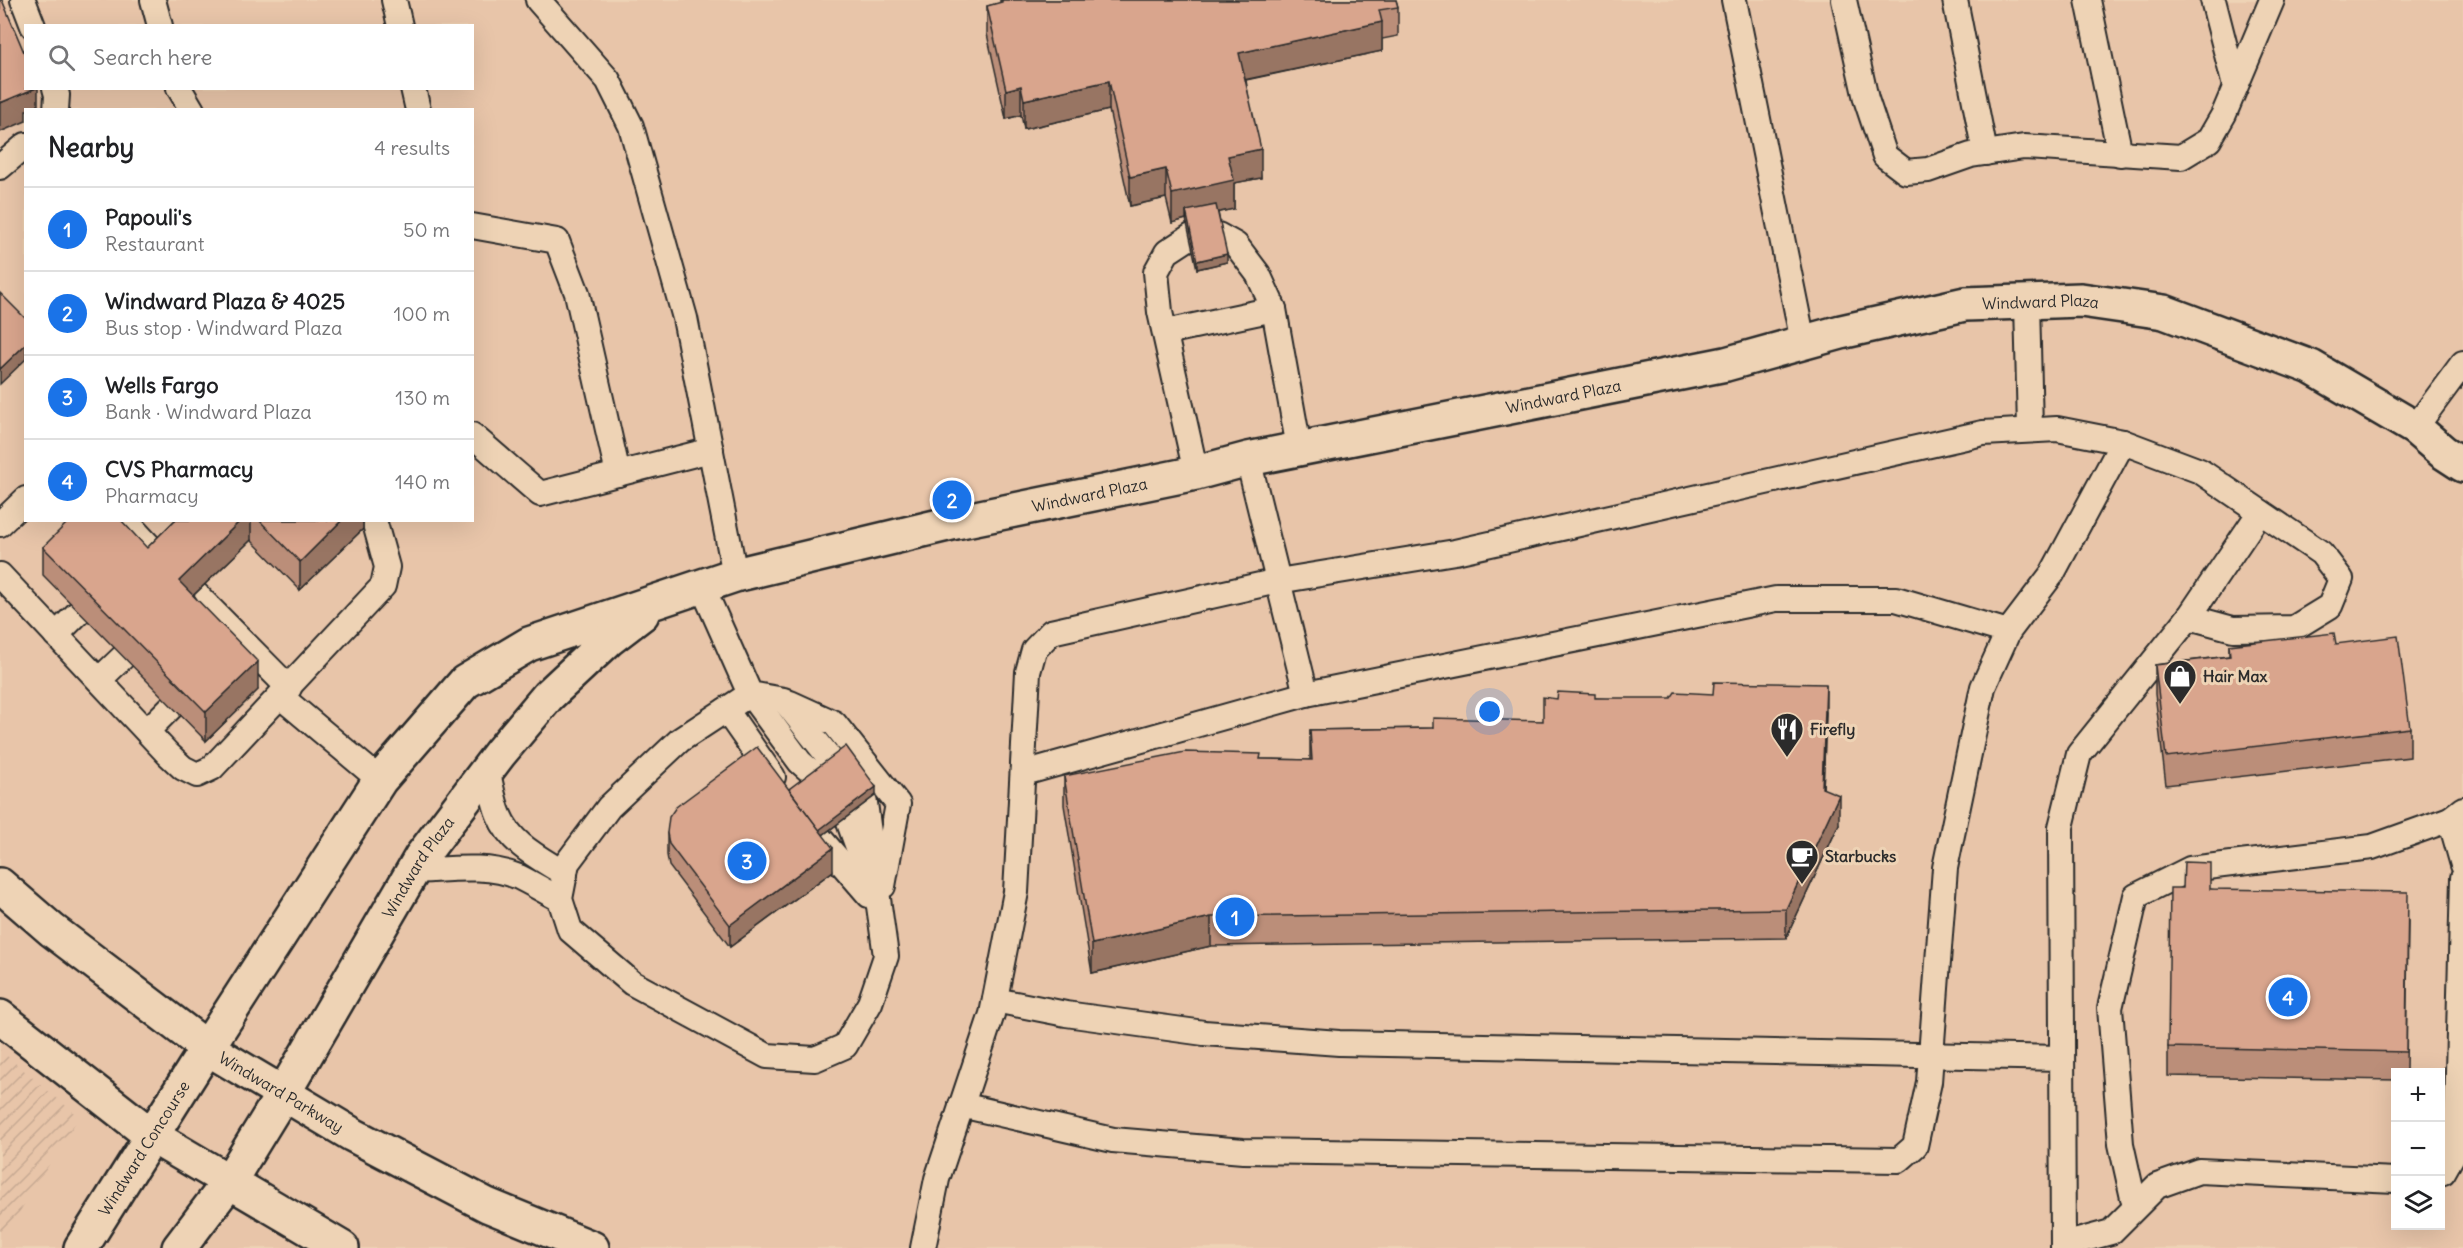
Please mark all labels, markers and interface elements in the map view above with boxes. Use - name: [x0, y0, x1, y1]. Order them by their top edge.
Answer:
- search box: [24, 24, 474, 90]
- icon: search: [45, 41, 78, 74]
- text: Search here: [93, 43, 212, 71]
- text: Nearby: [48, 131, 134, 164]
- text: 4 results: [374, 135, 450, 160]
- text: Papouli's: [105, 203, 192, 231]
- text: 1: [64, 217, 71, 242]
- text: 50 m: [403, 217, 450, 242]
- text: Restaurant: [105, 231, 204, 256]
- text: Windward Plaza & 4025: [105, 287, 345, 315]
- street label: Windward Plaza: [1982, 290, 2100, 313]
- text: 2: [62, 301, 73, 326]
- text: 100 m: [393, 301, 450, 326]
- text: Bus stop · Windward Plaza: [105, 315, 342, 340]
- text: Wells Fargo: [105, 371, 219, 399]
- street label: Windward Plaza: [1504, 375, 1623, 418]
- text: 3: [62, 385, 73, 410]
- text: 130 m: [395, 385, 450, 410]
- text: Bank · Windward Plaza: [105, 399, 312, 424]
- text: CVS Pharmacy: [105, 455, 254, 483]
- text: 4: [62, 469, 73, 494]
- text: 140 m: [395, 469, 450, 494]
- street label: Windward Plaza: [1030, 473, 1149, 516]
- pin: 2: [932, 478, 972, 522]
- text: Pharmacy: [105, 483, 199, 508]
- shop icon: Hair Max: [2162, 658, 2198, 705]
- place label: Hair Max: [2203, 666, 2268, 686]
- your location: [1475, 697, 1504, 726]
- restaurant icon: Firefly: [1769, 711, 1805, 758]
- place label: Firefly: [1810, 719, 1855, 740]
- street label: Windward Plaza: [378, 812, 458, 922]
- pin: 3: [728, 838, 766, 884]
- cafe icon: Starbucks: [1784, 838, 1820, 885]
- place label: Starbucks: [1825, 846, 1896, 866]
- pin: 1: [1216, 894, 1254, 940]
- pin: 4: [2268, 974, 2308, 1020]
- street label: Windward Parkway: [215, 1047, 347, 1137]
- map controls: [2391, 1068, 2445, 1230]
- button: +: [2391, 1068, 2445, 1122]
- street label: Windward Concourse: [94, 1077, 194, 1219]
- button: −: [2391, 1122, 2445, 1176]
- button: layers: [2391, 1176, 2445, 1230]

